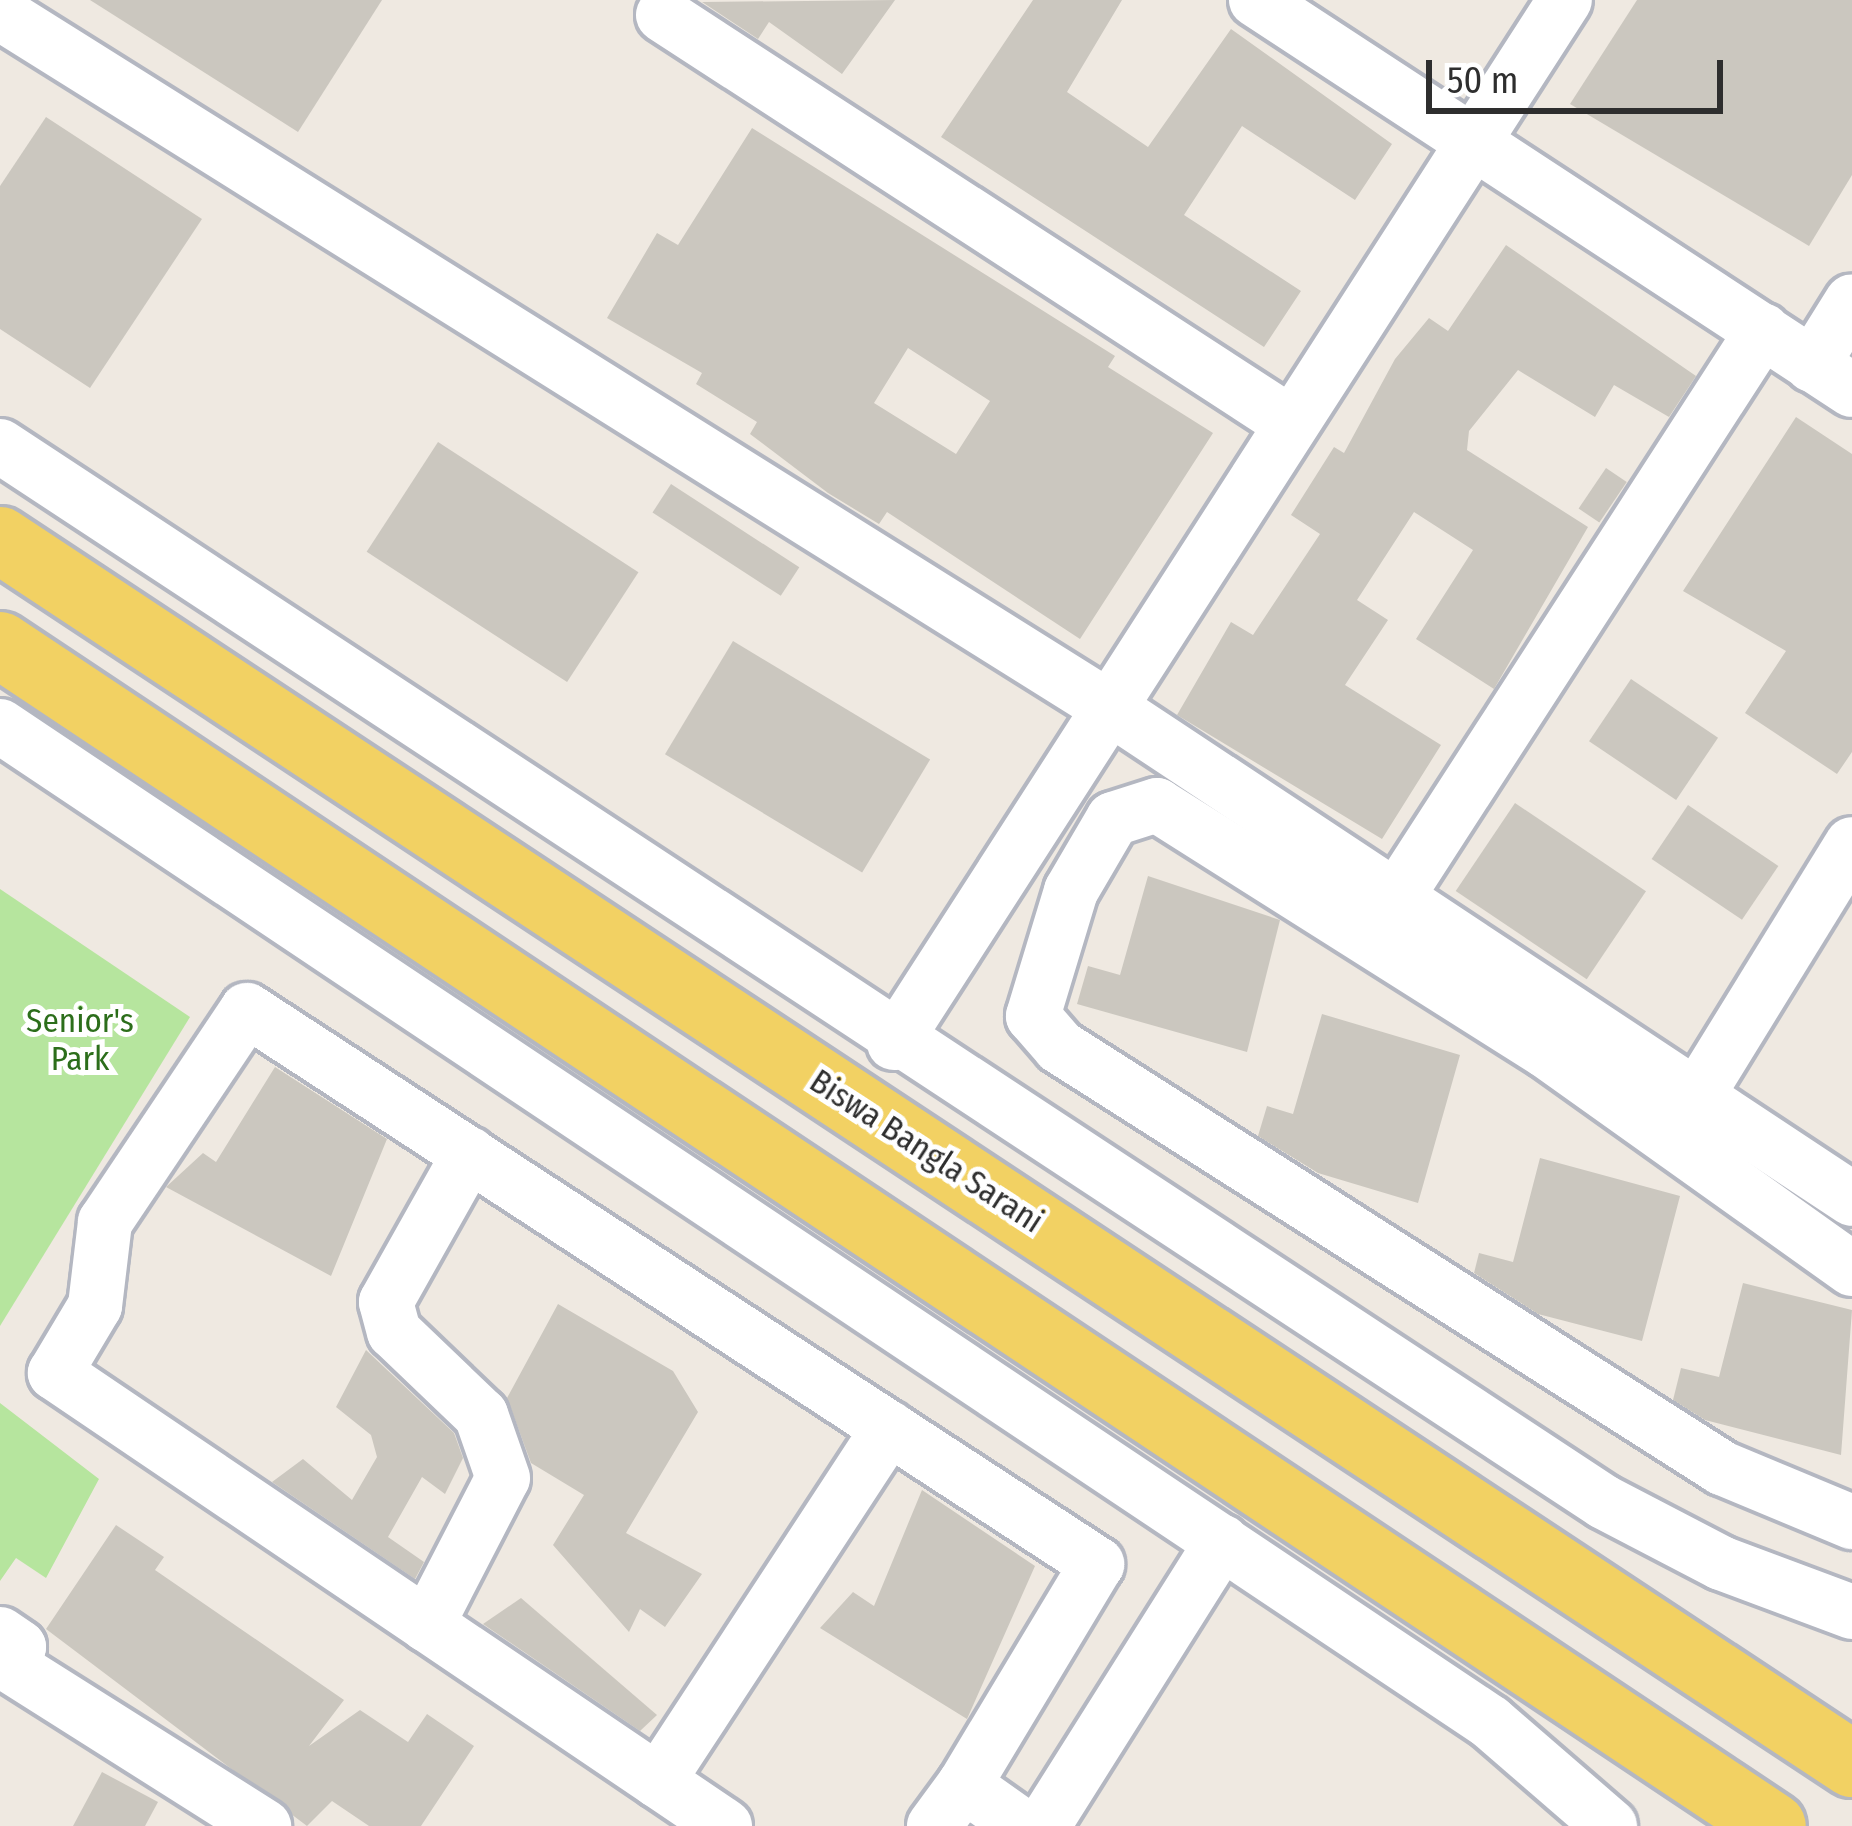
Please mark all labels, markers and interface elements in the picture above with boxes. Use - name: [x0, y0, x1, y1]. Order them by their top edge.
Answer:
- scale bar: [1432, 36, 1729, 110]
- text: 50 m: [1447, 59, 1518, 103]
- park label: Senior's Park: [26, 1002, 134, 1080]
- street label: Biswa Bangla Sarani: [802, 1062, 1050, 1242]

